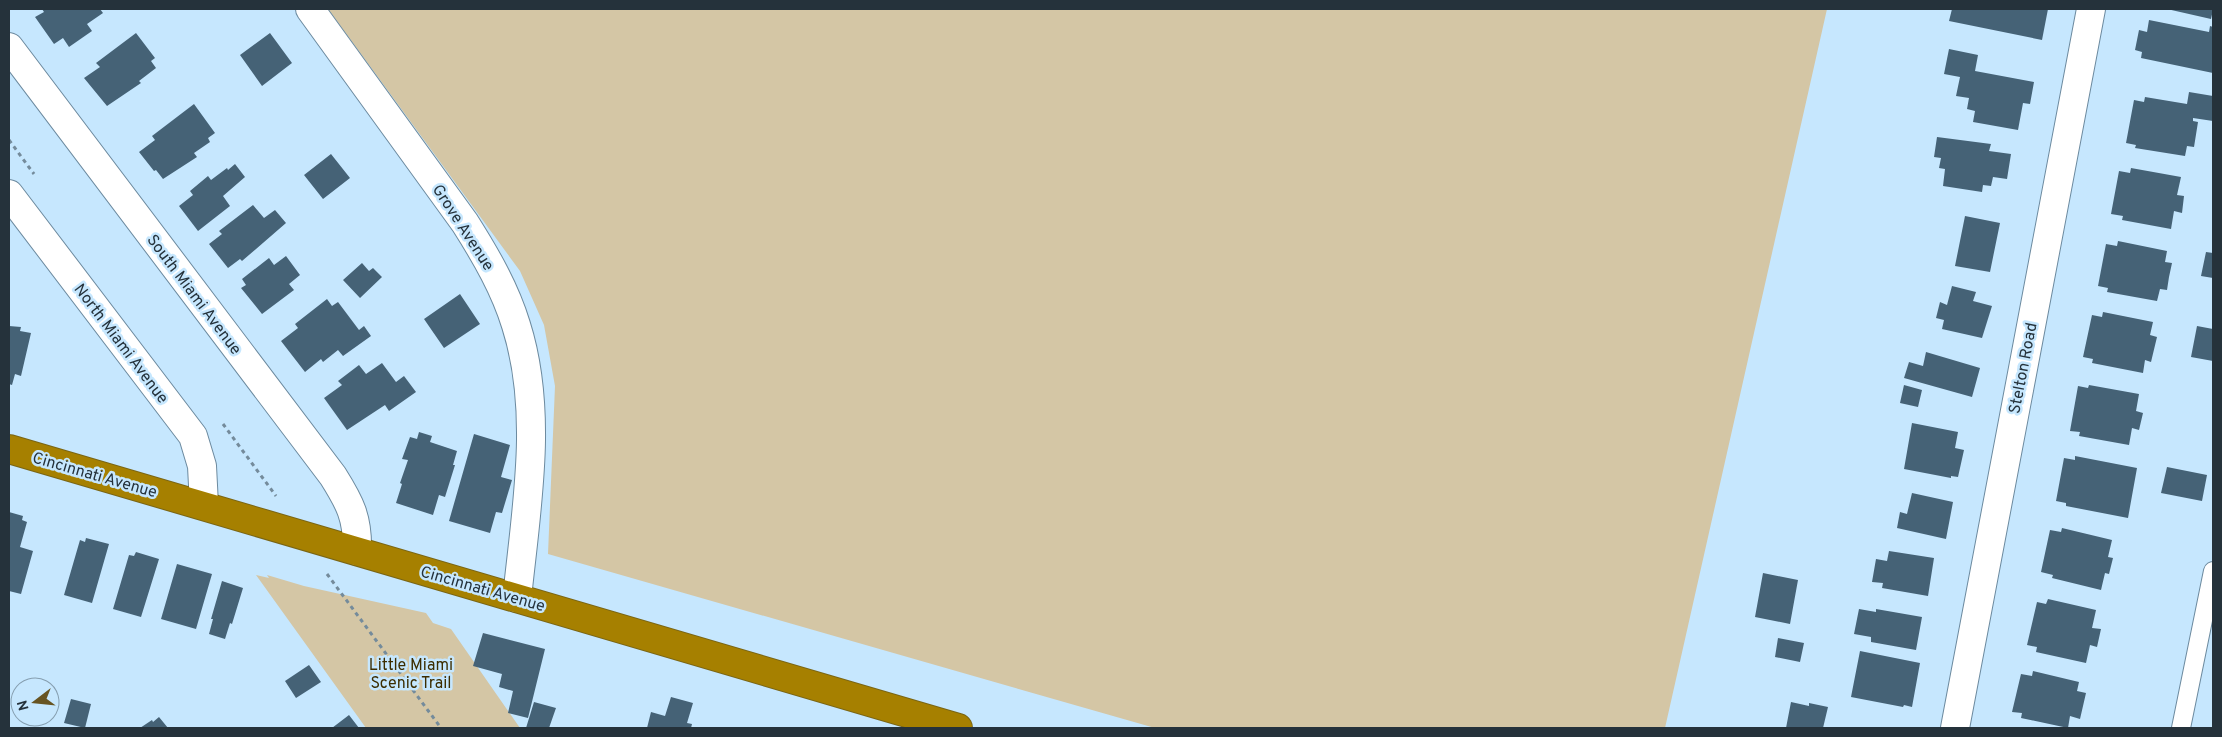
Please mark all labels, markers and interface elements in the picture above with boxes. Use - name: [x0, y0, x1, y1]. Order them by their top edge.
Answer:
- street label: Grove Avenue: [427, 181, 498, 275]
- street label: South Miami Avenue: [142, 231, 245, 359]
- street label: North Miami Avenue: [69, 280, 172, 408]
- street label: Stelton Road: [2005, 321, 2043, 416]
- street label: Cincinnati Avenue: [30, 449, 159, 503]
- street label: Cincinnati Avenue: [418, 563, 547, 617]
- park label: Little Miami Scenic Trail: [369, 656, 453, 694]
- north arrow: [10, 677, 60, 727]
- text: N: [14, 698, 34, 712]

